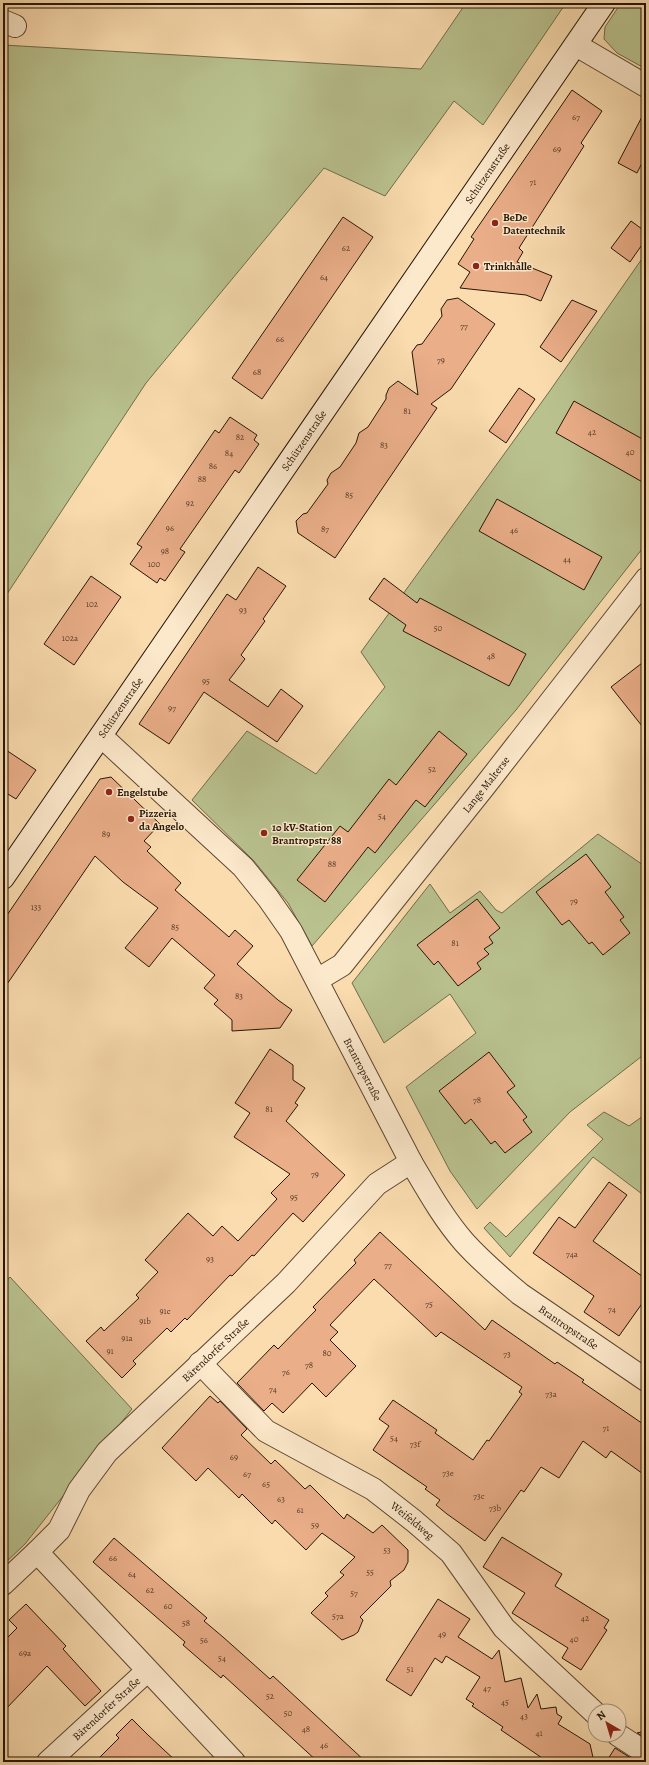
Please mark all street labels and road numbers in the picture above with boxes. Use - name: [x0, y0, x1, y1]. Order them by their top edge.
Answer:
- street label: Schützenstraße: [461, 140, 513, 207]
- street label: Schützenstraße: [277, 407, 330, 474]
- street label: Schützenstraße: [94, 674, 146, 741]
- street label: Lange Malterse: [459, 753, 513, 816]
- street label: Brantropstraße: [340, 1035, 386, 1104]
- street label: Brantropstraße: [536, 1301, 602, 1353]
- street label: Bärendorfer Straße: [178, 1314, 252, 1385]
- street label: Weifeldweg: [387, 1497, 438, 1543]
- street label: Bärendorfer Straße: [69, 1673, 143, 1744]

